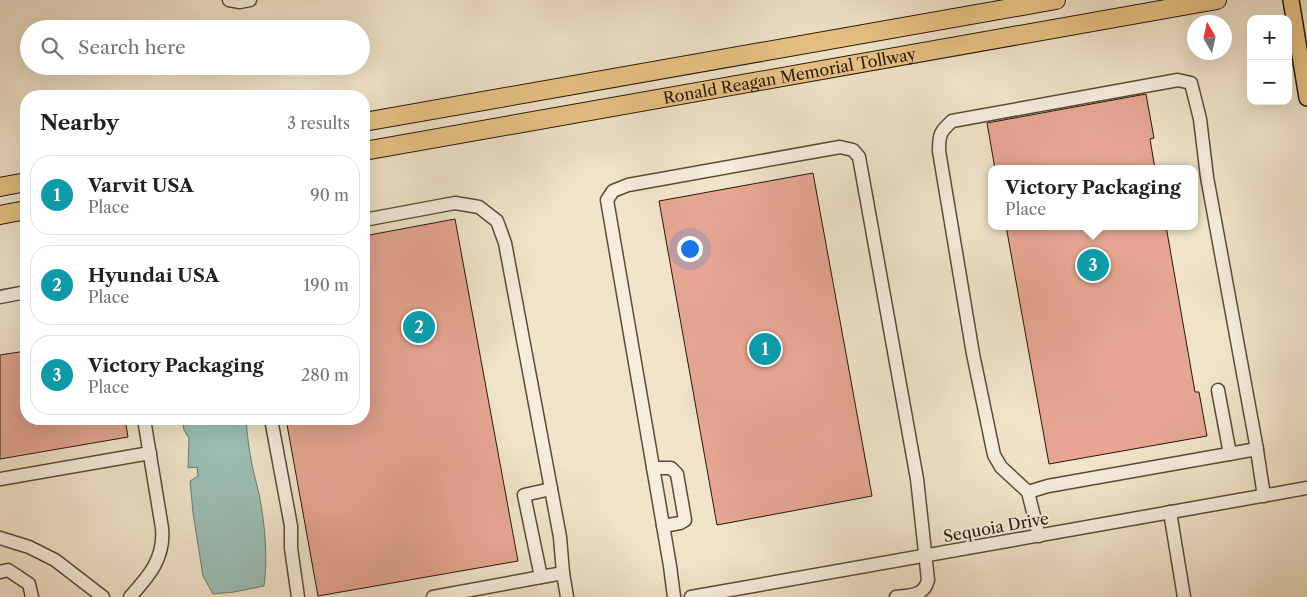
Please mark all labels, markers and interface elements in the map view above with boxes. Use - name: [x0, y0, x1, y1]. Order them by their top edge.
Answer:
- north arrow: [1187, 15, 1232, 60]
- map controls: [1247, 15, 1292, 105]
- button: +: [1247, 15, 1292, 60]
- search box: [20, 20, 370, 75]
- icon: search: [38, 34, 66, 62]
- text: Search here: [78, 36, 186, 59]
- street label: Ronald Reagan Memorial Tollway: [661, 43, 918, 108]
- button: −: [1247, 60, 1292, 105]
- text: Nearby: [40, 110, 119, 135]
- text: 3 results: [287, 113, 350, 133]
- popup: [988, 165, 1198, 230]
- text: Varvit USA: [88, 174, 194, 197]
- text: Victory Packaging: [1005, 176, 1181, 199]
- text: 1: [53, 185, 61, 205]
- text: 90 m: [310, 185, 349, 205]
- text: Place: [88, 197, 129, 217]
- text: Place: [1005, 199, 1046, 219]
- your location: [677, 236, 703, 262]
- pin: 3: [1077, 246, 1109, 284]
- text: Hyundai USA: [88, 264, 219, 287]
- text: 2: [52, 275, 62, 295]
- text: 190 m: [304, 275, 349, 295]
- text: Place: [88, 287, 129, 307]
- pin: 2: [403, 308, 435, 346]
- pin: 1: [749, 330, 781, 368]
- text: Victory Packaging: [88, 354, 264, 377]
- text: 3: [52, 365, 62, 385]
- text: 280 m: [301, 365, 349, 385]
- text: Place: [88, 377, 129, 397]
- street label: Sequoia Drive: [942, 508, 1050, 546]

